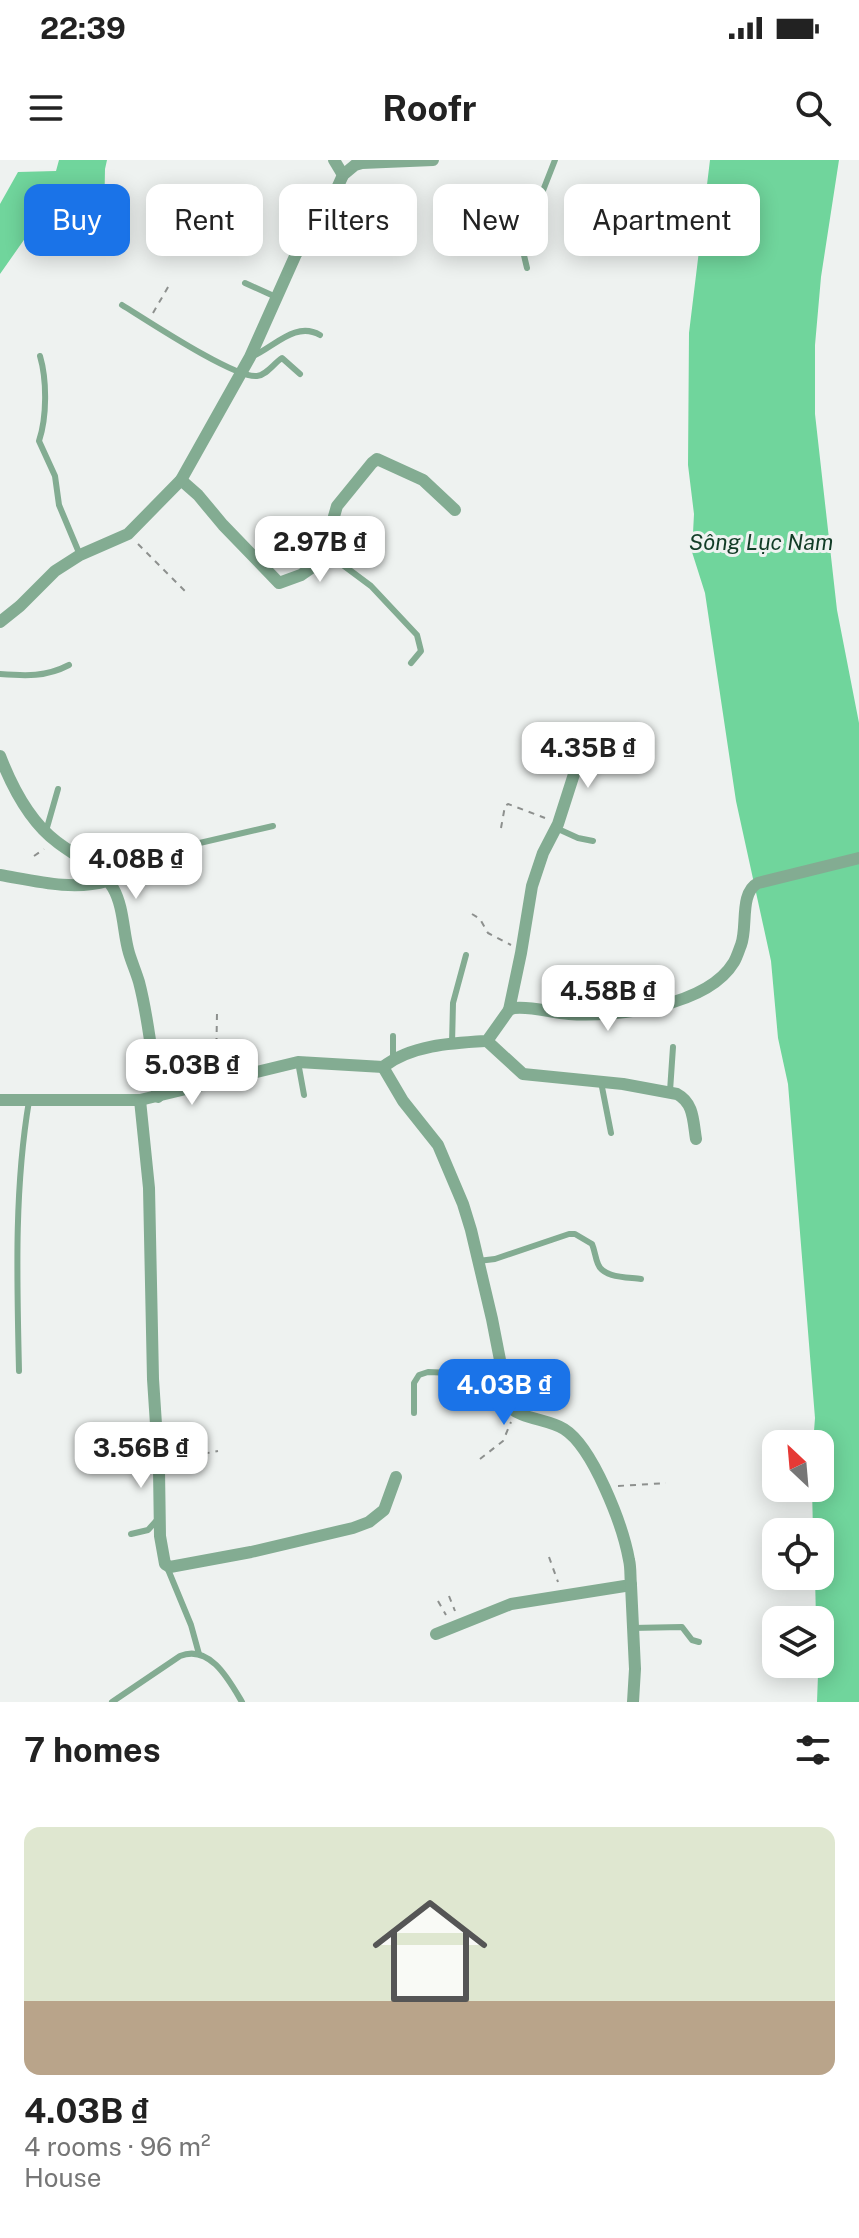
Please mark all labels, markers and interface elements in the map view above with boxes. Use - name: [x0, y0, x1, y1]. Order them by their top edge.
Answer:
- text: 22:39: [40, 10, 126, 46]
- icon: menu: [24, 86, 68, 130]
- icon: search: [791, 86, 835, 130]
- text: Roofr: [382, 87, 477, 129]
- chip: Buy: [24, 184, 130, 256]
- chip: Rent: [146, 184, 263, 256]
- chip: Filters: [279, 184, 417, 256]
- chip: New: [433, 184, 548, 256]
- chip: Apartment: [564, 184, 760, 256]
- pin: 2.97B ₫: [246, 516, 394, 584]
- text: 2.97B ₫: [273, 526, 367, 557]
- water label: Sông Lục Nam: [689, 529, 833, 555]
- pin: 4.35B ₫: [514, 722, 662, 790]
- text: 4.35B ₫: [540, 732, 636, 763]
- pin: 4.08B ₫: [62, 833, 210, 901]
- text: 4.08B ₫: [88, 843, 184, 874]
- pin: 4.58B ₫: [534, 965, 682, 1033]
- text: 4.58B ₫: [560, 975, 656, 1006]
- pin: 5.03B ₫: [118, 1039, 266, 1107]
- text: 5.03B ₫: [144, 1049, 240, 1080]
- pin: 4.03B ₫: [430, 1359, 578, 1427]
- text: 4.03B ₫: [456, 1369, 552, 1400]
- pin: 3.56B ₫: [67, 1422, 215, 1490]
- north arrow: [762, 1430, 834, 1502]
- map controls: [762, 1430, 834, 1678]
- text: 3.56B ₫: [93, 1432, 189, 1463]
- button: locate: [762, 1518, 834, 1590]
- button: layers: [762, 1606, 834, 1678]
- icon: filters: [791, 1728, 835, 1772]
- text: 7 homes: [24, 1730, 161, 1770]
- icon: home: [358, 1879, 502, 2023]
- text: 4.03B ₫: [24, 2091, 149, 2131]
- text: 4 rooms · 96 m²: [24, 2131, 210, 2162]
- text: House: [24, 2162, 101, 2193]

